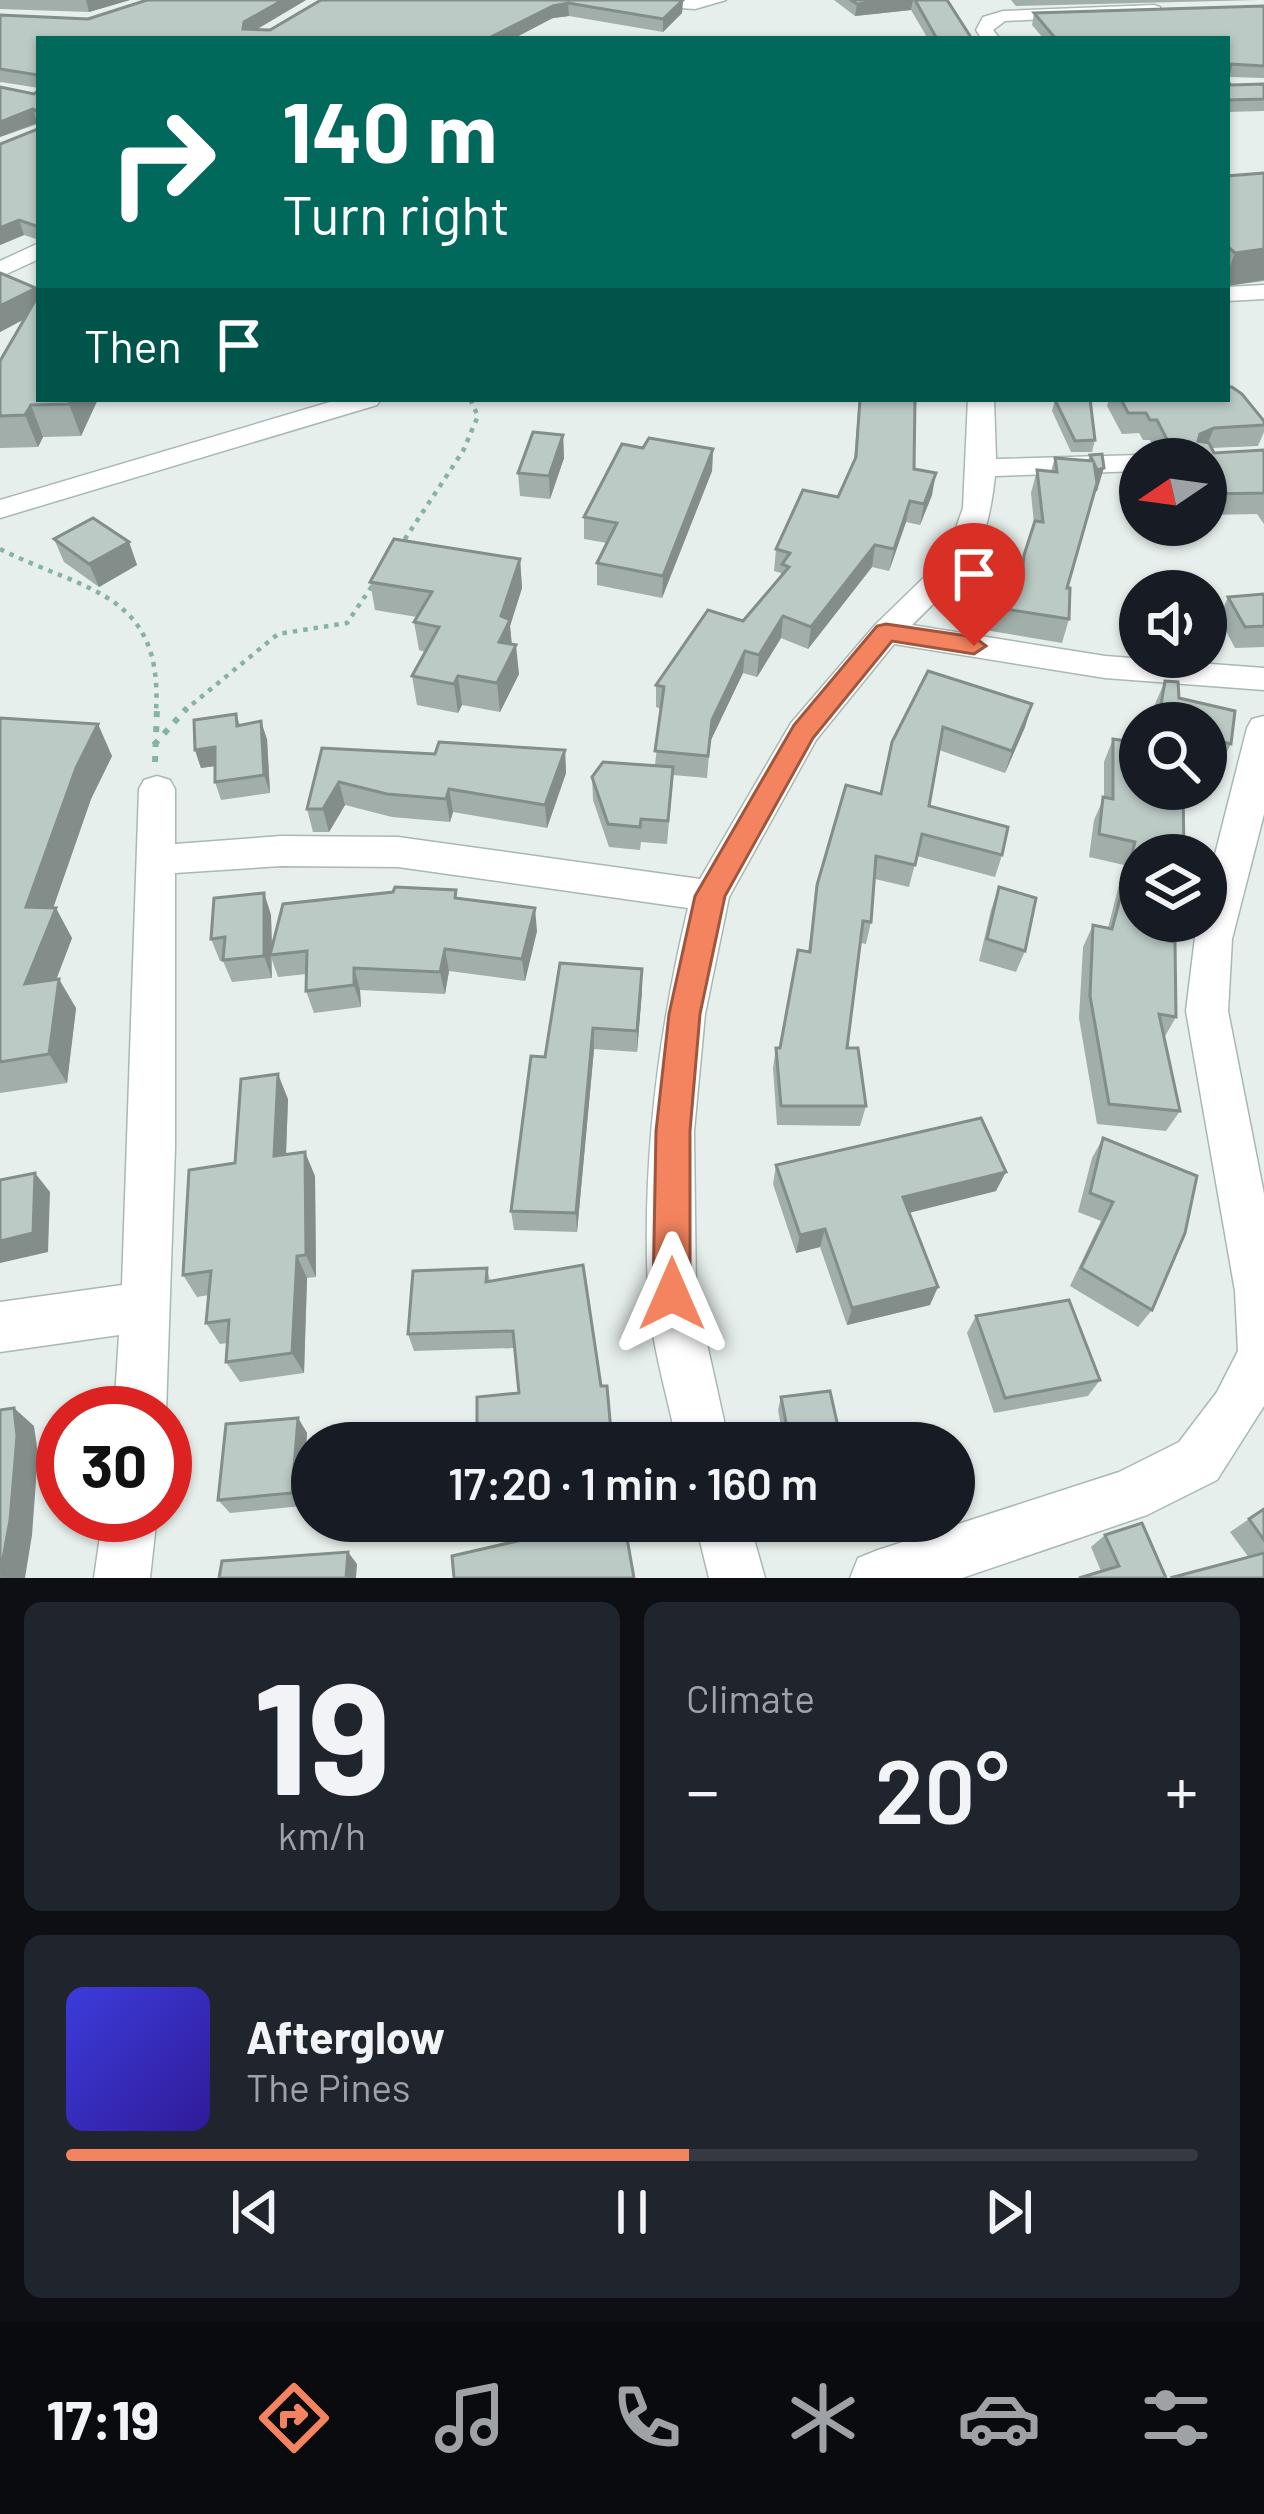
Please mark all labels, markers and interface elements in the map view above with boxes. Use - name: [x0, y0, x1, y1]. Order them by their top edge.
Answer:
- text: 140 m: [282, 79, 497, 180]
- icon: right: [84, 84, 240, 240]
- text: Turn right: [282, 181, 510, 246]
- icon: arrive: [206, 312, 272, 378]
- text: Then: [84, 318, 182, 372]
- north arrow: [1119, 438, 1227, 546]
- map controls: [1119, 438, 1227, 942]
- pin: [923, 523, 1025, 646]
- icon: arrive: [941, 541, 1007, 607]
- button: sound: [1119, 570, 1227, 678]
- button: search: [1119, 702, 1227, 810]
- button: layers: [1119, 834, 1227, 942]
- position arrow: [609, 1231, 735, 1357]
- speed limit sign: 30: [36, 1386, 192, 1542]
- text: 17:20 · 1 min · 160 m: [448, 1455, 818, 1509]
- text: 19: [253, 1639, 391, 1826]
- text: Climate: [686, 1674, 815, 1721]
- text: 20°: [875, 1734, 1009, 1842]
- text: −: [686, 1749, 719, 1828]
- text: +: [1165, 1749, 1198, 1828]
- text: km/h: [278, 1811, 366, 1858]
- text: Afterglow: [246, 2009, 445, 2063]
- text: The Pines: [246, 2063, 411, 2110]
- icon: previous: [222, 2179, 288, 2245]
- icon: pause: [599, 2179, 665, 2245]
- icon: next: [976, 2179, 1042, 2245]
- icon: directions: [252, 2376, 336, 2460]
- icon: music: [428, 2376, 512, 2460]
- icon: phone: [605, 2376, 689, 2460]
- icon: climate: [781, 2376, 865, 2460]
- icon: car: [957, 2376, 1041, 2460]
- icon: filters: [1134, 2376, 1218, 2460]
- text: 17:19: [46, 2386, 160, 2451]

